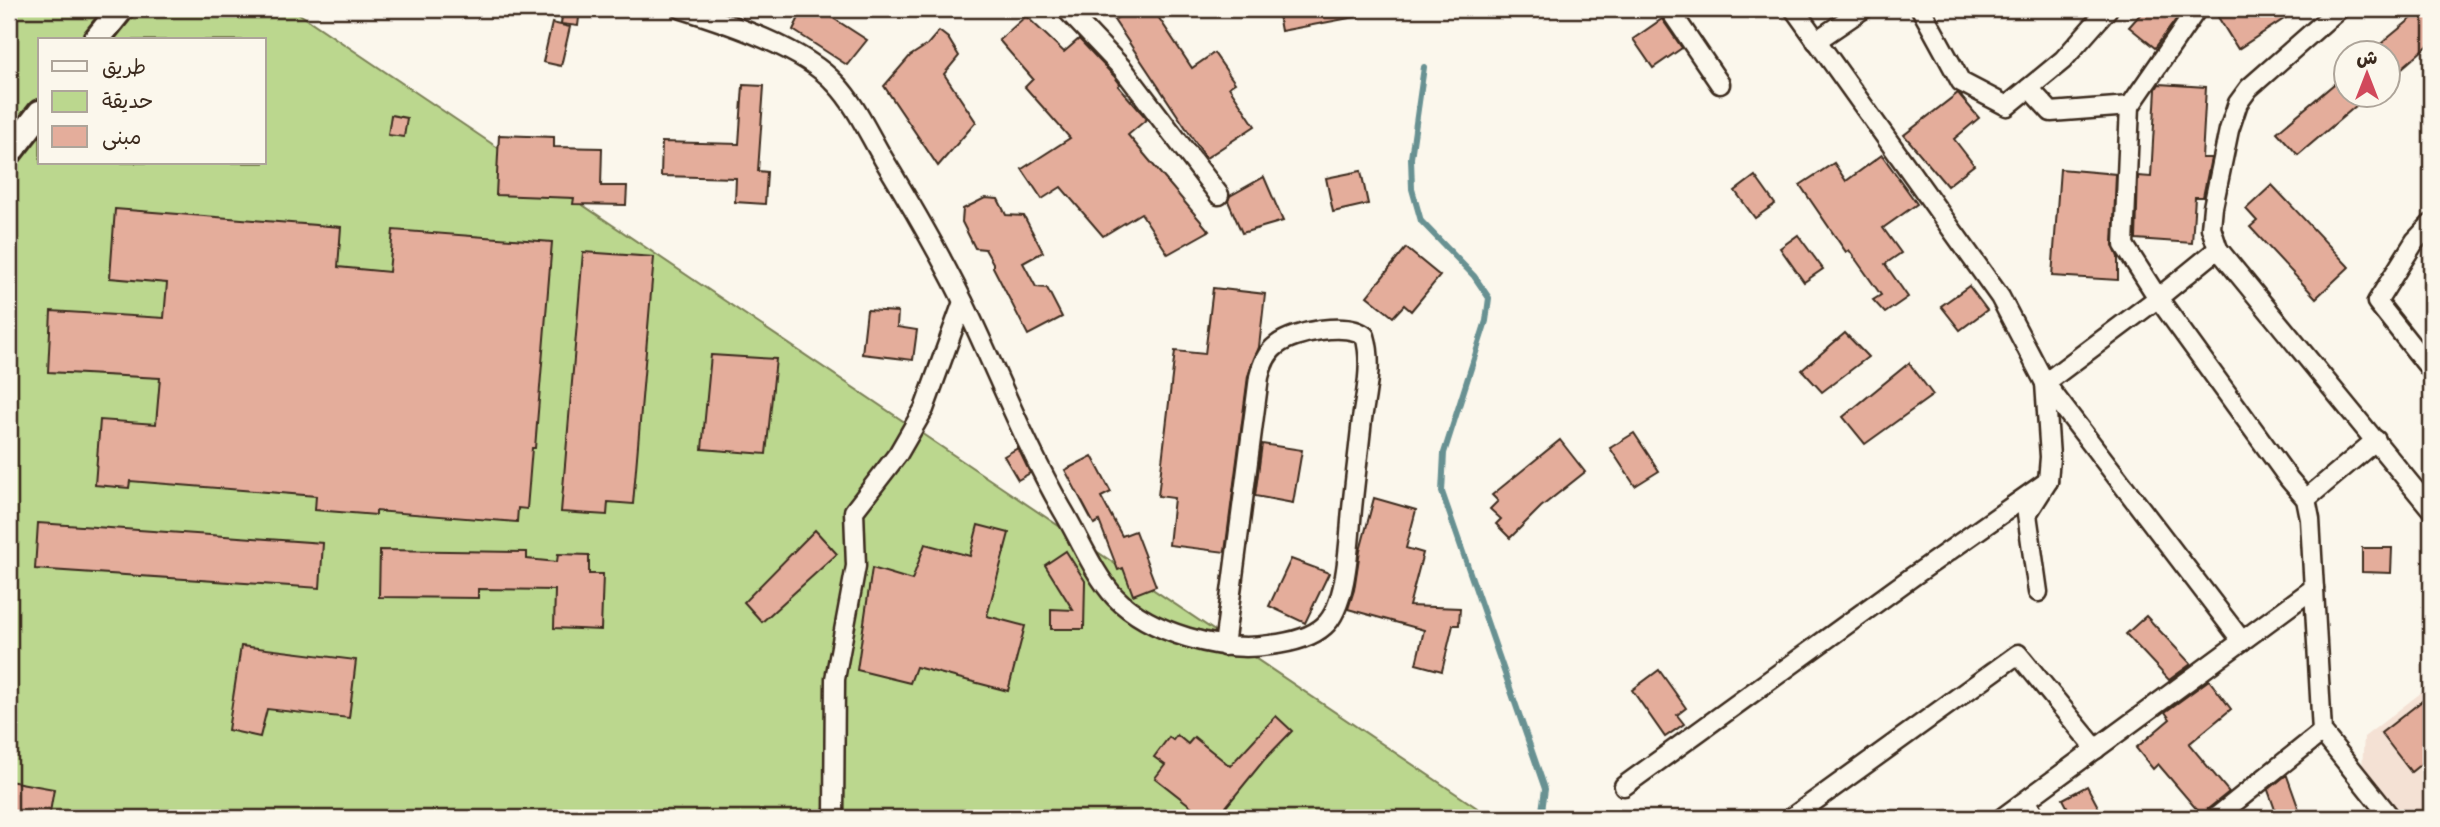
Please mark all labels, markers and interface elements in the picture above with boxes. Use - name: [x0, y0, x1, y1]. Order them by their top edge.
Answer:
- legend: [38, 38, 266, 164]
- north arrow: [2332, 38, 2402, 108]
- text: ش: [2357, 49, 2378, 72]
- text: طريق: [102, 58, 146, 83]
- text: حديقة: [102, 92, 153, 117]
- text: مبنى: [102, 128, 141, 153]

